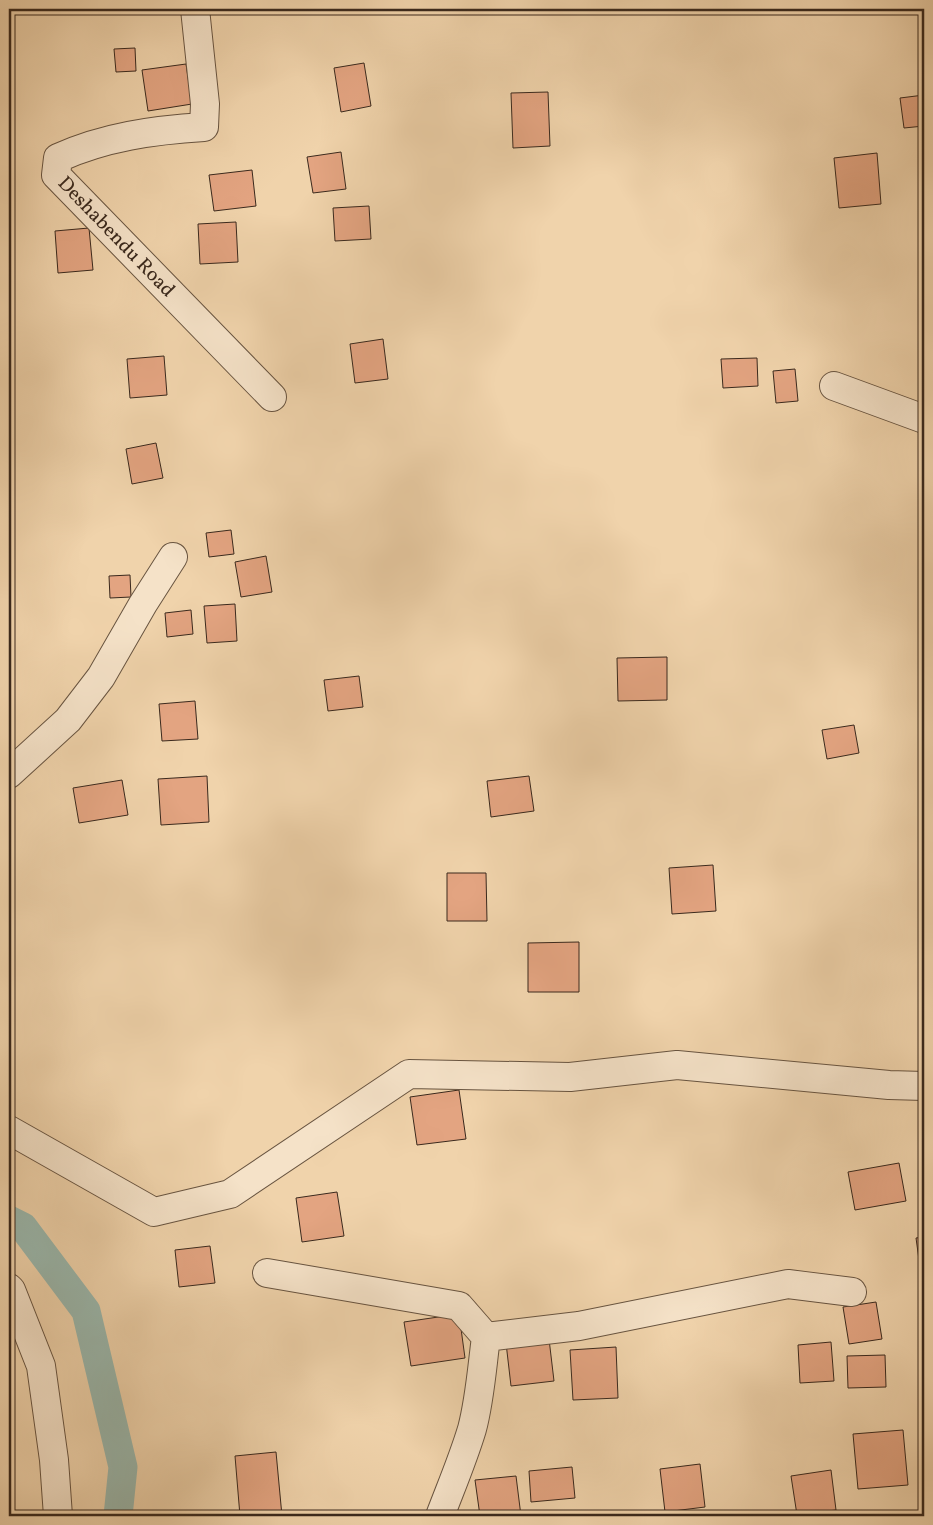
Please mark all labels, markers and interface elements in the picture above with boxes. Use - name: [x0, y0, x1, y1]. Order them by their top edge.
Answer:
- street label: Deshabendu Road: [50, 171, 181, 304]

